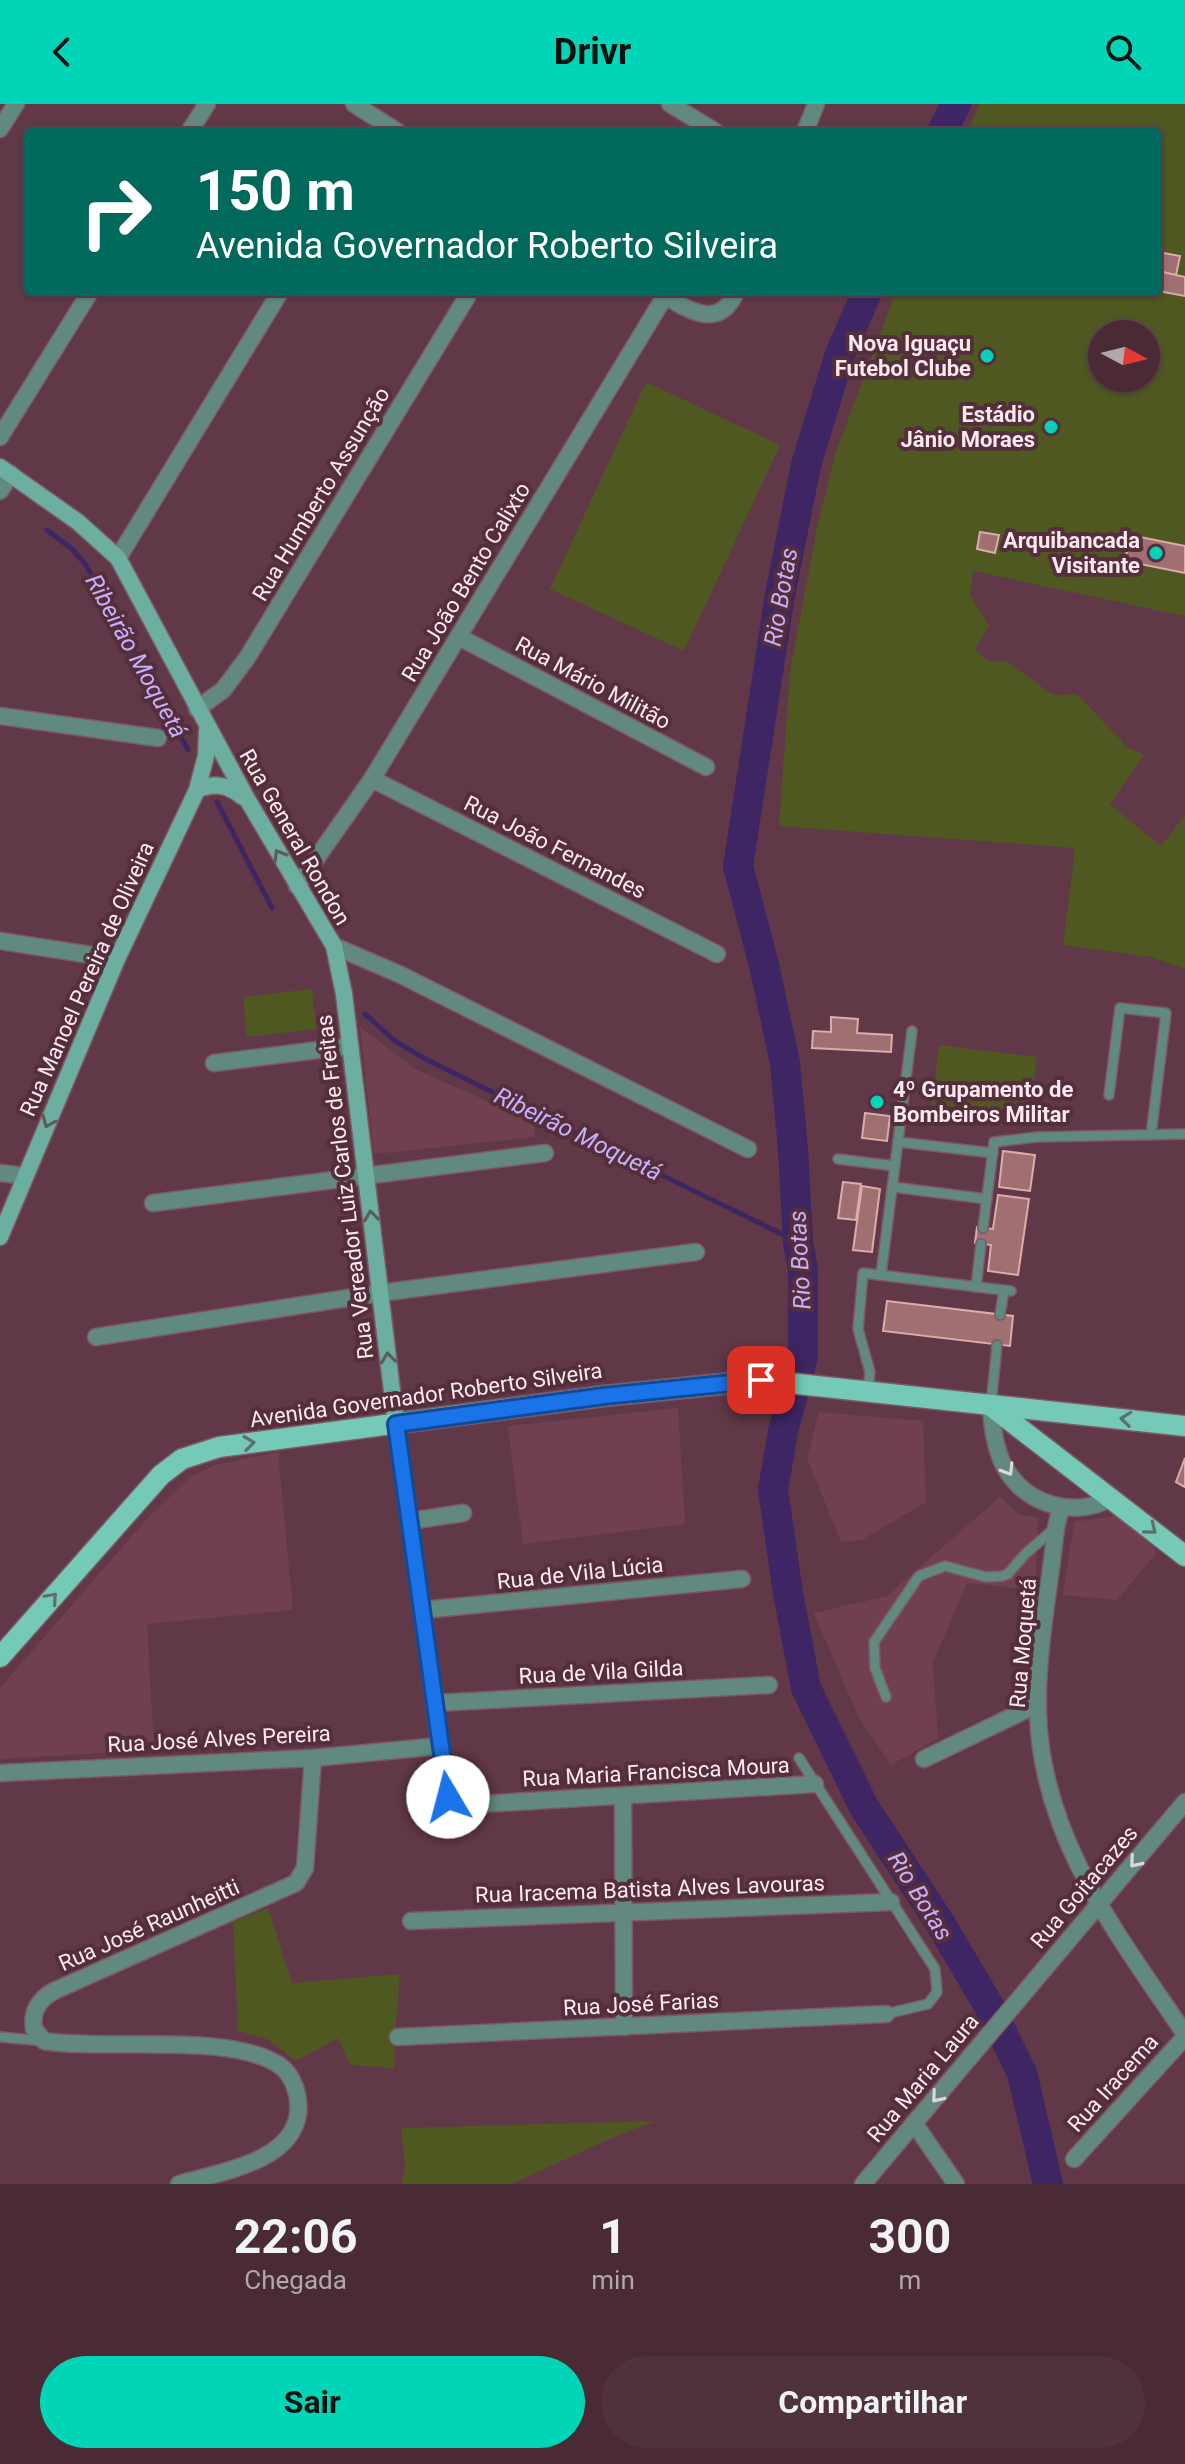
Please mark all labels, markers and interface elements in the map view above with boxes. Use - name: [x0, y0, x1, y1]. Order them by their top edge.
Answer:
- icon: back: [40, 30, 84, 74]
- icon: search: [1101, 30, 1145, 74]
- text: Drivr: [554, 31, 631, 73]
- text: 150 m: [196, 158, 355, 224]
- icon: right: [64, 160, 168, 264]
- text: Avenida Governador Roberto Silveira: [196, 225, 778, 267]
- north arrow: [1088, 320, 1160, 392]
- map controls: [1088, 320, 1160, 392]
- place label: Nova Iguaçu Futebol Clube: [835, 331, 971, 381]
- marker: Nova Iguaçu Futebol Clube: [978, 347, 996, 365]
- street label: Rua Humberto Assunção: [247, 383, 395, 605]
- place label: Estádio Jânio Moraes: [901, 402, 1035, 452]
- marker: Estádio Jânio Moraes: [1042, 418, 1060, 436]
- street label: Rua João Bento Calixto: [397, 478, 535, 686]
- place label: Arquibancada Visitante: [1003, 528, 1140, 578]
- marker: Arquibancada Visitante: [1147, 544, 1165, 562]
- water label: Rio Botas: [759, 546, 803, 648]
- water label: Ribeirão Moquetá: [79, 569, 193, 743]
- street label: Rua Mário Militão: [511, 632, 675, 734]
- street label: Rua General Rondon: [234, 745, 356, 929]
- street label: Rua João Fernandes: [460, 790, 650, 904]
- street label: Rua Manoel Pereira de Oliveira: [15, 838, 159, 1120]
- one-way arrow: [273, 849, 289, 864]
- street label: Rua Vereador Luiz Carlos de Freitas: [311, 1013, 379, 1361]
- place label: 4º Grupamento de Bombeiros Militar: [893, 1077, 1073, 1127]
- water label: Ribeirão Moquetá: [490, 1081, 667, 1187]
- marker: 4º Grupamento de Bombeiros Militar: [868, 1093, 886, 1111]
- one-way arrow: [42, 1114, 58, 1128]
- one-way arrow: [363, 1209, 380, 1223]
- water label: Rio Botas: [783, 1210, 817, 1310]
- pin: [727, 1346, 795, 1414]
- one-way arrow: [380, 1351, 397, 1364]
- street label: Avenida Governador Roberto Silveira: [248, 1358, 604, 1432]
- icon: arrive: [739, 1358, 783, 1402]
- one-way arrow: [1119, 1411, 1132, 1428]
- one-way arrow: [242, 1435, 256, 1452]
- one-way arrow: [999, 1461, 1014, 1475]
- one-way arrow: [1142, 1519, 1157, 1533]
- street label: Rua de Vila Lúcia: [496, 1552, 664, 1594]
- street label: Rua Moquetá: [1005, 1577, 1041, 1709]
- one-way arrow: [42, 1593, 56, 1608]
- street label: Rua de Vila Gilda: [518, 1655, 684, 1689]
- street label: Rua José Alves Pereira: [107, 1721, 331, 1757]
- street label: Rua Maria Francisca Moura: [522, 1753, 790, 1791]
- position arrow: [406, 1755, 490, 1839]
- street label: Rua Goitacazes: [1025, 1821, 1143, 1953]
- water label: Rio Botas: [882, 1846, 958, 1946]
- one-way arrow: [1130, 1852, 1145, 1867]
- street label: Rua Iracema Batista Alves Lavouras: [475, 1870, 825, 1908]
- street label: Rua José Raunheitti: [55, 1874, 243, 1976]
- street label: Rua José Farias: [562, 1987, 720, 2021]
- street label: Rua Maria Laura: [862, 2009, 984, 2147]
- street label: Rua Iracema: [1063, 2029, 1163, 2137]
- one-way arrow: [932, 2087, 947, 2102]
- text: 22:06: [234, 2208, 357, 2265]
- text: 1: [599, 2208, 627, 2265]
- text: 300: [869, 2208, 951, 2265]
- text: Chegada: [244, 2265, 347, 2295]
- text: min: [591, 2265, 635, 2295]
- text: m: [898, 2265, 921, 2295]
- button: Sair: [40, 2356, 585, 2448]
- button: Compartilhar: [601, 2356, 1145, 2448]

